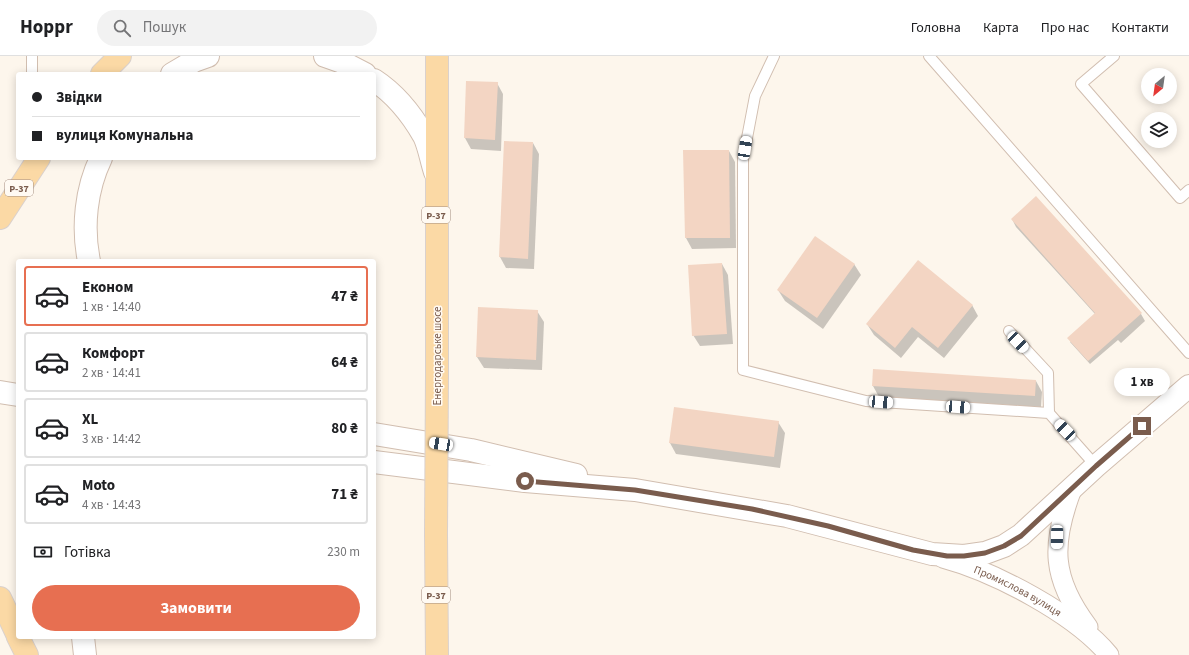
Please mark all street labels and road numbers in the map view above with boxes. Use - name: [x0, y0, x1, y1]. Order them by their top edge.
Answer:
- road number: Р-37: [5, 180, 33, 196]
- road number: Р-37: [422, 207, 450, 223]
- street label: Енергодарське шосе: [430, 306, 445, 405]
- street label: Промислова вулиця: [971, 562, 1065, 620]
- road number: Р-37: [422, 587, 450, 603]

